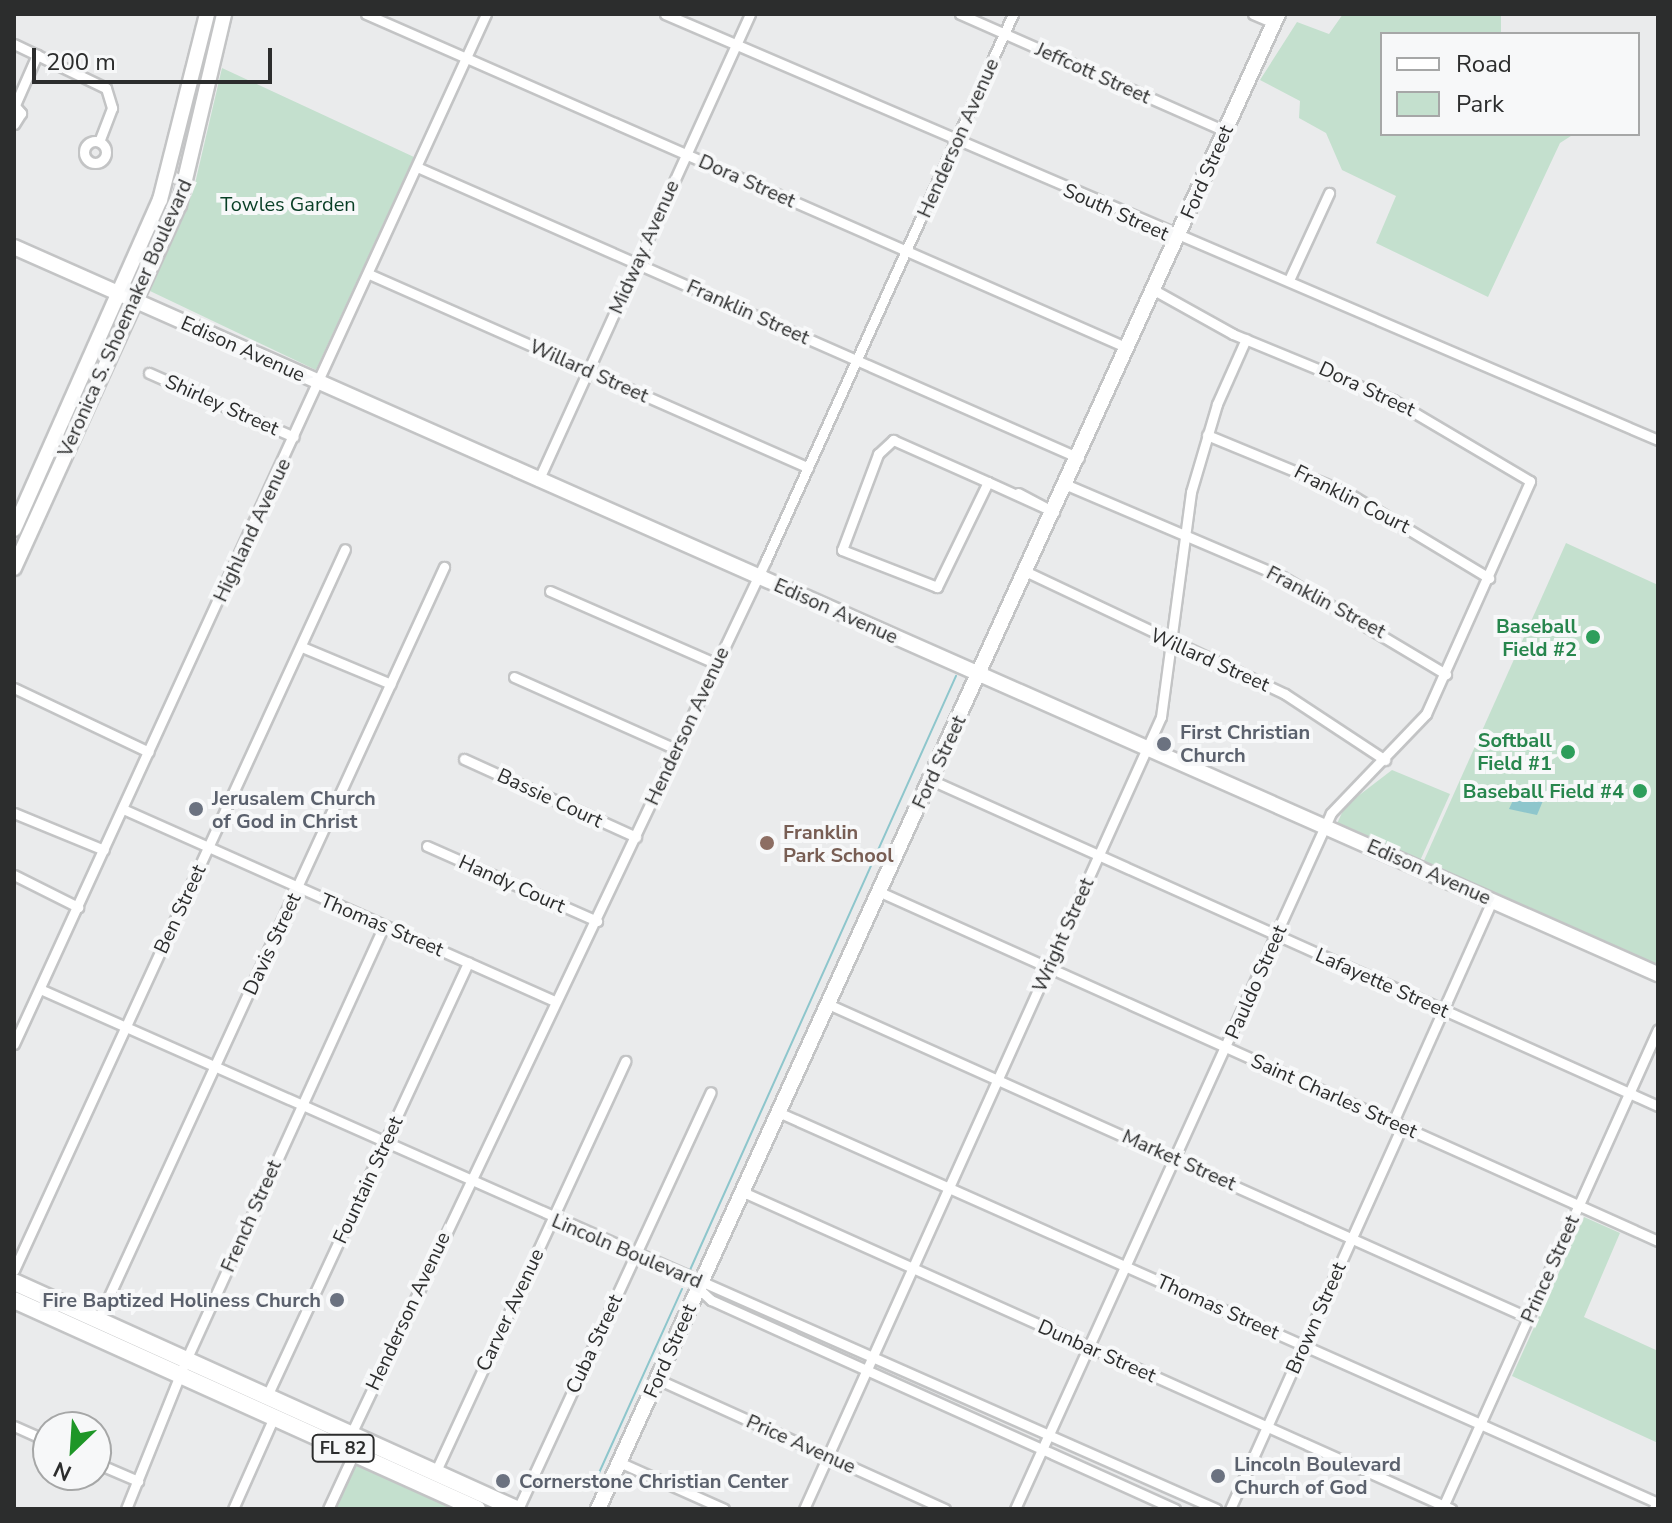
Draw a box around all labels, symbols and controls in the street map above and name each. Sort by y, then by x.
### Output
scale bar [36,32,276,82]
legend [1380,32,1640,136]
street label: Jeffcott Street [1032,37,1154,109]
text: 200 m [46,46,116,78]
text: Road [1456,48,1512,80]
street label: Henderson Avenue [912,55,1004,221]
text: Park [1456,88,1504,120]
street label: Ford Street [1176,121,1238,223]
street label: Dora Street [695,149,799,213]
street label: Veronica S. Shoemaker Boulevard [53,175,197,461]
street label: Midway Avenue [604,176,684,318]
street label: South Street [1060,178,1172,246]
park label: Towles Garden [220,192,356,216]
street label: Franklin Street [683,274,813,350]
street label: Edison Avenue [177,311,309,387]
street label: Willard Street [526,334,652,408]
street label: Dora Street [1315,356,1419,422]
street label: Shirley Street [161,369,283,441]
street label: Highland Avenue [208,454,296,606]
street label: Franklin Court [1290,460,1414,538]
street label: Franklin Street [1262,561,1390,643]
street label: Edison Avenue [770,573,902,649]
place label: Baseball Field #2 [1496,614,1577,661]
street label: Willard Street [1147,623,1273,697]
marker: Baseball Field #2 [1584,628,1602,646]
street label: Henderson Avenue [640,643,734,809]
street label: Ford Street [907,712,971,812]
place label: First Christian Church [1180,720,1310,767]
place label: Softball Field #1 [1477,728,1552,775]
marker: First Christian Church [1155,735,1173,753]
marker: Softball Field #1 [1559,743,1577,761]
street label: Bassie Court [493,763,607,833]
place label: Baseball Field #4 [1463,779,1624,803]
marker: Baseball Field #4 [1631,782,1649,800]
place label: Jerusalem Church of God in Christ [212,786,376,833]
marker: Jerusalem Church of God in Christ [187,800,205,818]
place label: Franklin Park School [783,820,894,867]
marker: Franklin Park School [758,834,776,852]
street label: Edison Avenue [1363,834,1495,910]
street label: Handy Court [455,850,569,918]
street label: Ben Street [149,861,211,957]
street label: Wright Street [1027,874,1099,996]
street label: Thomas Street [317,888,447,962]
street label: Davis Street [238,889,306,999]
street label: Pauldo Street [1220,921,1292,1043]
street label: Lafayette Street [1312,943,1452,1023]
street label: Saint Charles Street [1247,1049,1421,1143]
street label: Fountain Street [328,1113,408,1247]
street label: Market Street [1118,1124,1240,1196]
street label: French Street [216,1156,286,1276]
street label: Lincoln Boulevard [548,1208,706,1294]
street label: Prince Street [1516,1212,1584,1326]
street label: Henderson Avenue [361,1228,455,1394]
street label: Carver Avenue [471,1245,549,1375]
street label: Brown Street [1281,1259,1351,1377]
street label: Thomas Street [1153,1269,1283,1345]
place label: Fire Baptized Holiness Church [42,1288,321,1312]
marker: Fire Baptized Holiness Church [328,1291,346,1309]
street label: Cuba Street [561,1291,627,1397]
street label: Ford Street [639,1300,701,1402]
street label: Dunbar Street [1034,1314,1160,1388]
street label: Price Avenue [743,1409,859,1479]
north arrow [32,1411,112,1491]
road number: FL 82 [311,1434,375,1462]
place label: Lincoln Boulevard Church of God [1234,1452,1401,1499]
text: N [49,1454,77,1488]
marker: Lincoln Boulevard Church of God [1209,1467,1227,1485]
place label: Cornerstone Christian Center [519,1469,789,1493]
marker: Cornerstone Christian Center [494,1472,512,1490]

